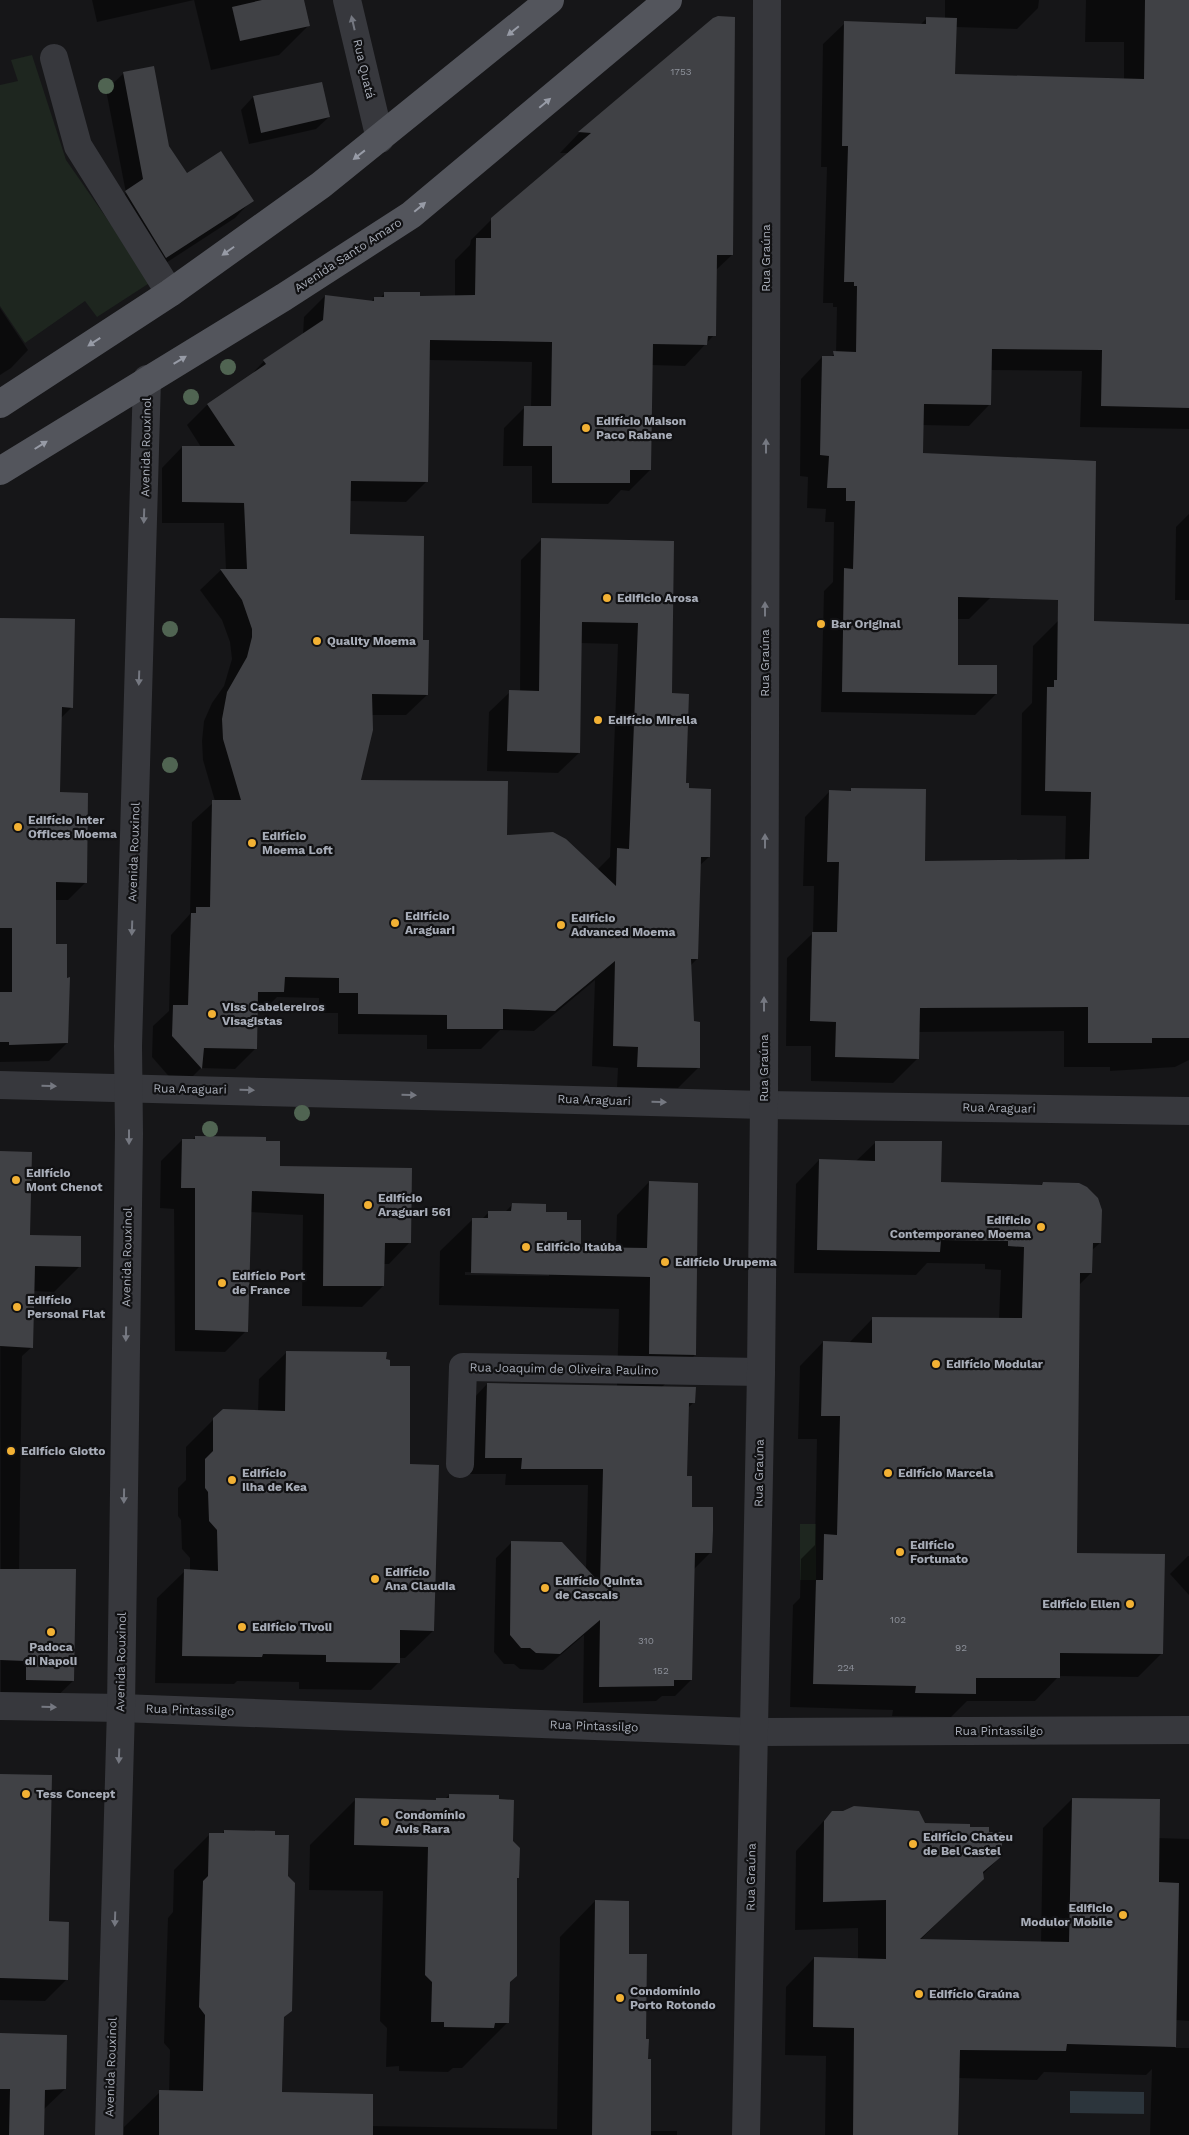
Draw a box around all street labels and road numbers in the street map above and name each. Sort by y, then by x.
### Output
street label: Rua Quatá [350,38,378,100]
street label: Avenida Santo Amaro [292,215,404,295]
street label: Rua Graúna [759,224,773,292]
street label: Avenida Rouxinol [138,397,154,497]
street label: Rua Graúna [758,629,772,697]
street label: Avenida Rouxinol [125,802,143,902]
street label: Rua Graúna [757,1034,771,1102]
street label: Rua Araguari [153,1081,227,1097]
street label: Rua Araguari [557,1092,631,1108]
street label: Rua Araguari [962,1100,1036,1116]
street label: Avenida Rouxinol [119,1207,135,1307]
street label: Rua Joaquim de Oliveira Paulino [469,1360,659,1378]
street label: Rua Graúna [751,1439,767,1507]
street label: Avenida Rouxinol [113,1612,129,1712]
street label: Rua Pintassilgo [145,1701,235,1719]
street label: Rua Pintassilgo [549,1717,639,1735]
street label: Rua Pintassilgo [955,1724,1043,1738]
street label: Rua Graúna [743,1843,759,1911]
street label: Avenida Rouxinol [102,2017,120,2117]

